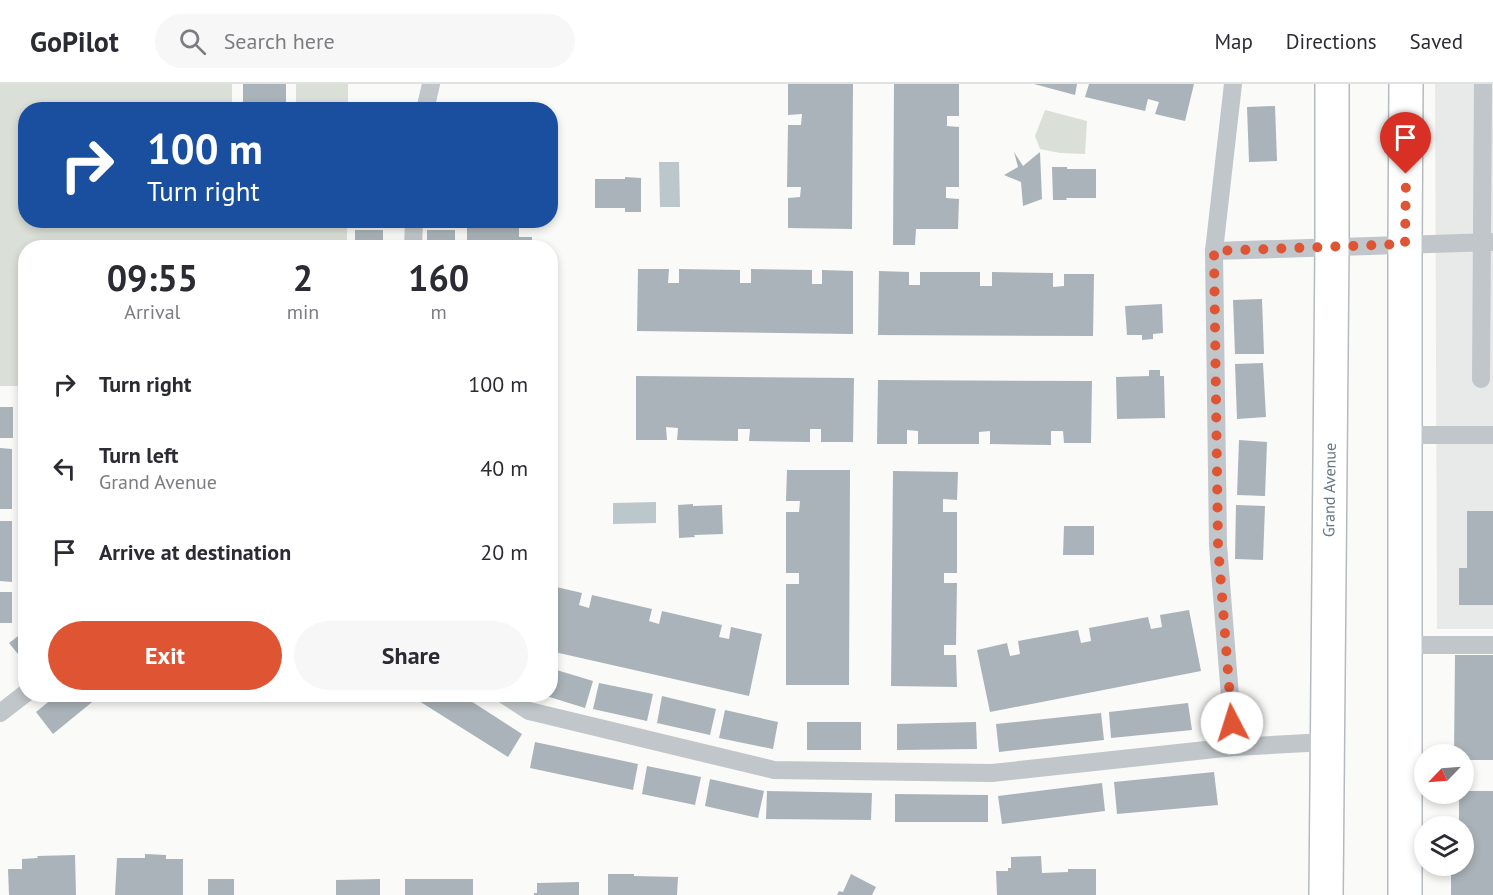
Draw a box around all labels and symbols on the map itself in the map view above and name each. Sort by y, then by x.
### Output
pin [1380,112,1431,174]
street label: Grand Avenue [1318,443,1340,537]
position arrow [1200,691,1264,755]
north arrow [1414,744,1474,804]

